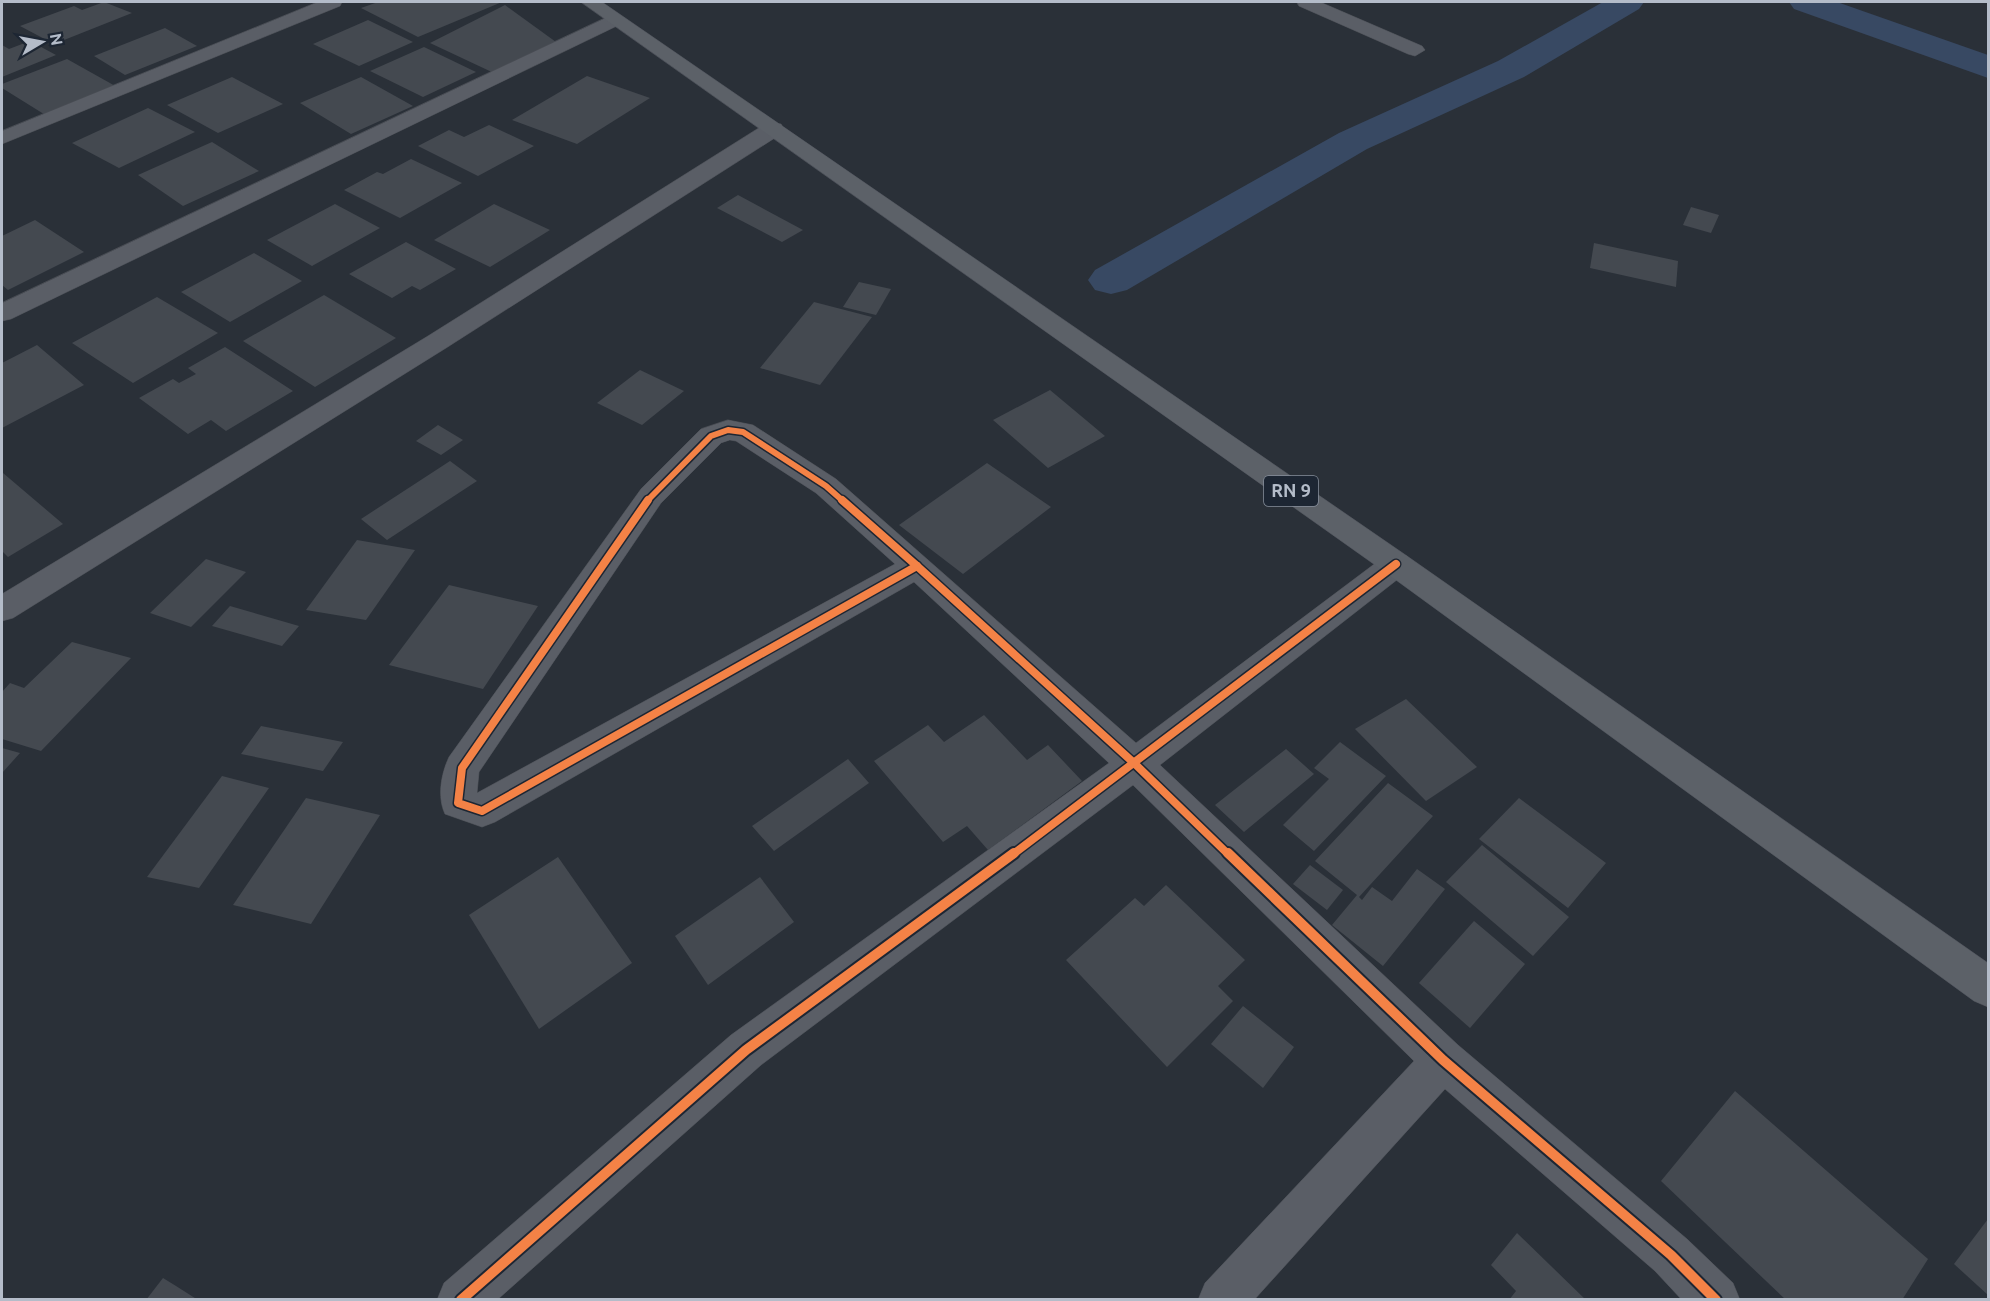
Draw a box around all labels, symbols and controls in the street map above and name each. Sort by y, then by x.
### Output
north arrow [12,12,72,72]
text: N [47,32,67,47]
road number: RN 9 [1264,476,1318,506]

